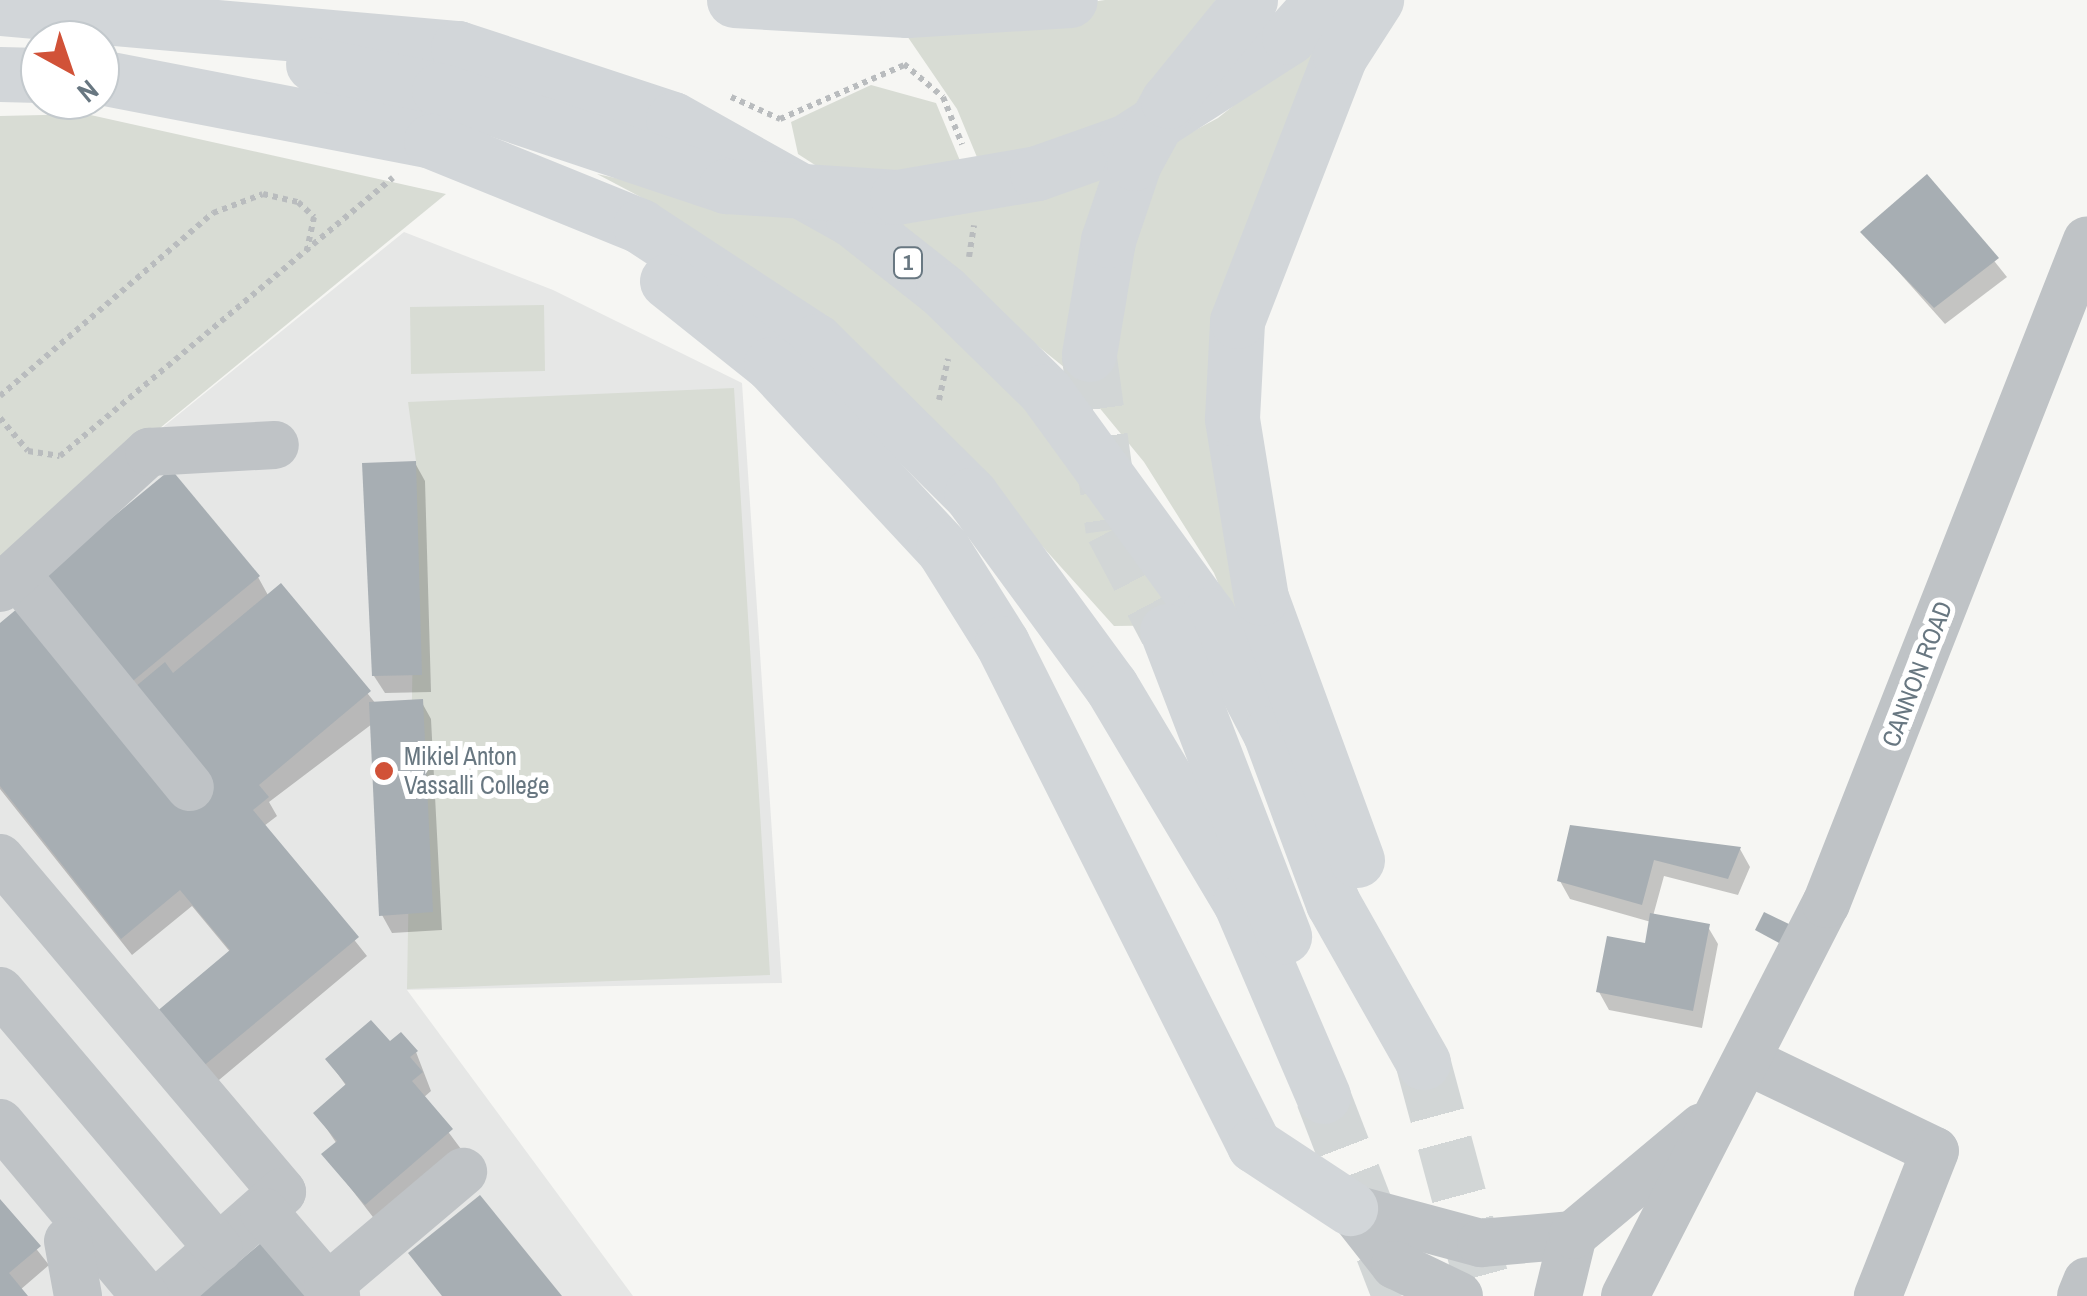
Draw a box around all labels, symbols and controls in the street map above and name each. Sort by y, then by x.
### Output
north arrow [20,20,120,120]
text: N [69,72,107,111]
road number: 1 [890,246,926,280]
street label: CANNON ROAD [1875,597,1959,751]
place label: Mikiel Anton Vassalli College [404,742,549,801]
marker: Mikiel Anton Vassalli College [373,760,395,782]

